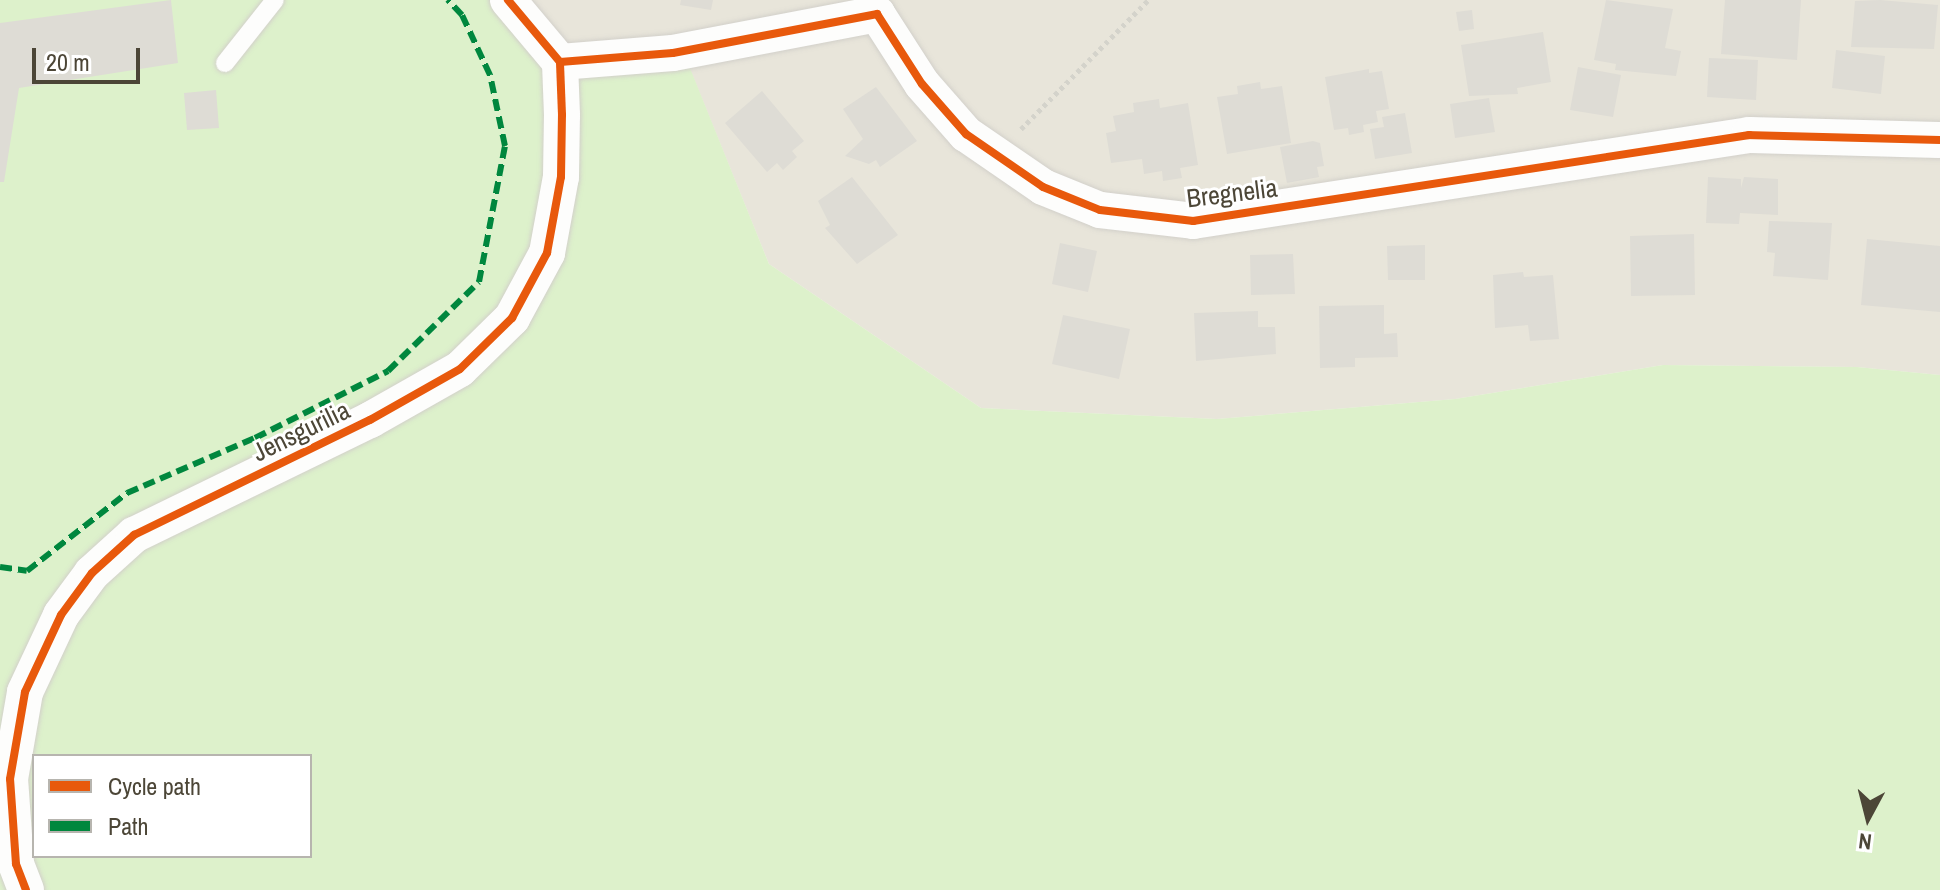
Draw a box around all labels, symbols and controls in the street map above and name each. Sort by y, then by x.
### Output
scale bar [36,32,144,82]
text: 20 m [46,46,90,78]
street label: Bregnelia [1185,172,1279,214]
street label: Jensgurilia [247,394,355,468]
legend [32,754,312,858]
text: Cycle path [108,770,201,802]
north arrow [1828,778,1908,858]
text: Path [108,810,149,842]
text: N [1857,826,1873,858]

